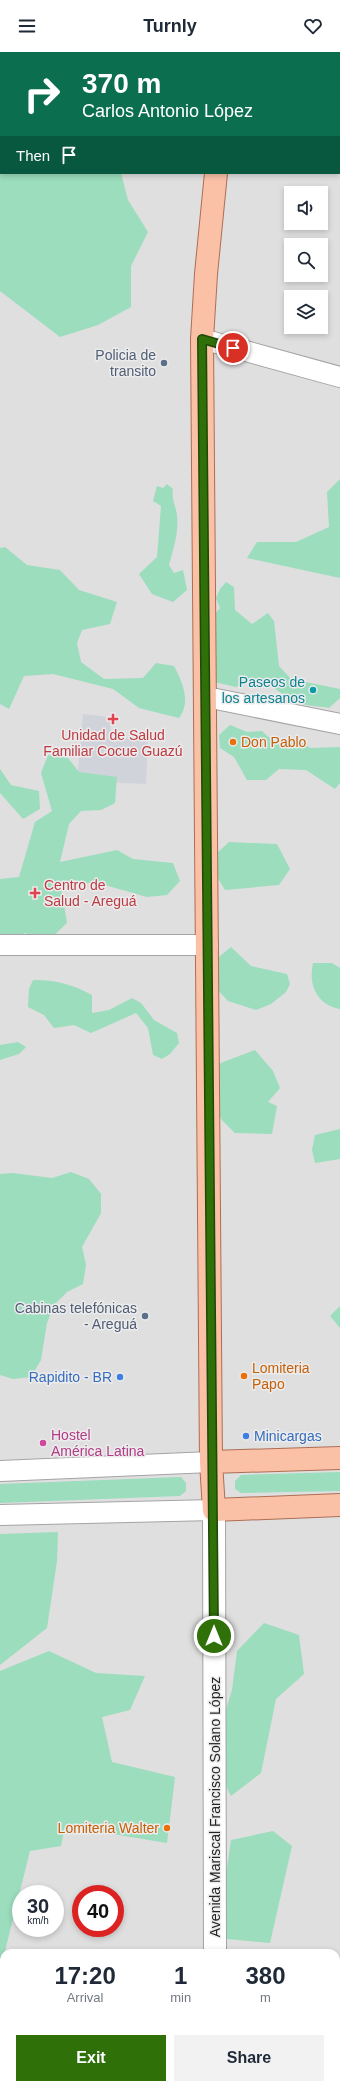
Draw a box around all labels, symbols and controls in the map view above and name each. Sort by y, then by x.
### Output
icon: menu [16,15,38,37]
icon: heart [302,15,324,37]
text: Turnly [143,16,197,36]
icon: right [16,68,68,120]
text: 370 m [82,68,161,99]
text: Carlos Antonio López [82,101,253,121]
icon: arrive [58,144,80,166]
text: Then [16,147,50,164]
map controls [284,186,328,334]
button: sound [284,186,328,230]
button: search [284,238,328,282]
button: layers [284,290,328,334]
pin [216,331,250,365]
icon: arrive [222,337,244,359]
place label: Policia de transito [95,347,156,379]
marker: Policia de transito [159,358,169,368]
place label: Paseos de los artesanos [222,674,305,706]
marker: Paseos de los artesanos [308,685,318,695]
marker: Unidad de Salud Familiar Cocue Guazú [107,713,119,725]
place label: Unidad de Salud Familiar Cocue Guazú [43,727,183,759]
place label: Don Pablo [241,734,307,750]
marker: Don Pablo [228,737,238,747]
place label: Centro de Salud - Areguá [44,877,137,909]
marker: Centro de Salud - Areguá [29,887,41,899]
place label: Cabinas telefónicas - Areguá [15,1300,137,1332]
marker: Cabinas telefónicas - Areguá [140,1311,150,1321]
place label: Lomiteria Papo [252,1360,310,1392]
place label: Rapidito - BR [29,1369,112,1385]
marker: Lomiteria Papo [239,1371,249,1381]
marker: Rapidito - BR [115,1372,125,1382]
place label: Hostel América Latina [51,1427,145,1459]
place label: Minicargas [254,1428,322,1444]
marker: Minicargas [241,1431,251,1441]
marker: Hostel América Latina [38,1438,48,1448]
position arrow [193,1615,235,1657]
street label: Avenida Mariscal Francisco Solano López [207,1677,223,1937]
place label: Lomiteria Walter [58,1820,159,1836]
marker: Lomiteria Walter [162,1823,172,1833]
speed limit sign: 40 [72,1885,124,1937]
text: 30 [27,1895,49,1917]
text: km/h [27,1915,49,1926]
text: 17:20 [54,1962,116,1989]
text: 1 [174,1962,187,1989]
text: 380 [246,1962,286,1989]
text: Arrival [67,1990,104,2005]
text: min [170,1990,191,2005]
text: m [260,1990,271,2005]
button: Exit [16,2035,166,2081]
button: Share [174,2035,324,2081]

